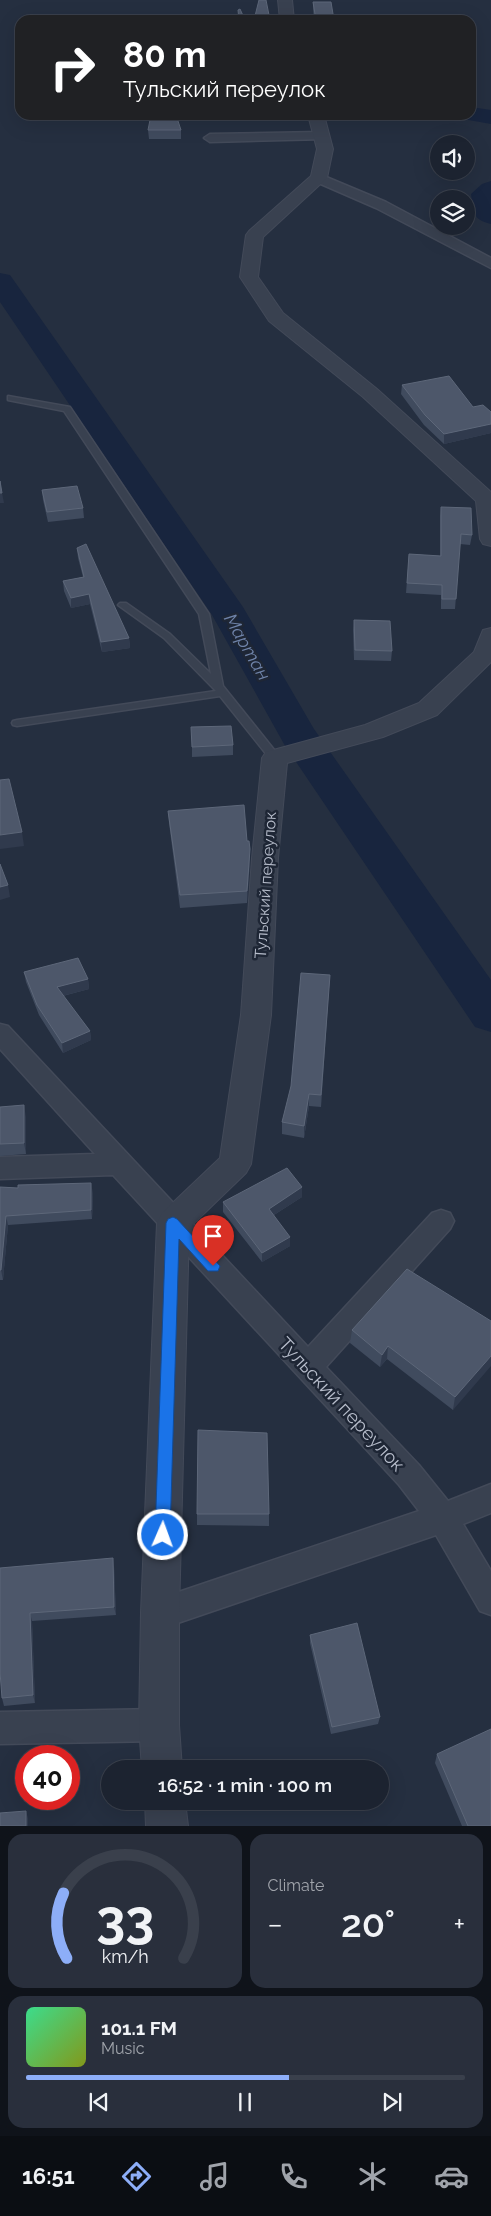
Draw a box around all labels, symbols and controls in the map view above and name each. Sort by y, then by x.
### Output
text: 80 m [123,34,207,75]
icon: right [40,35,105,100]
text: Тульский переулок [123,76,326,102]
map controls [430,135,475,235]
button: sound [430,135,475,180]
button: layers [430,190,475,235]
water label: Мартан [220,610,275,684]
street label: Тульский переулок [251,811,280,959]
pin [192,1215,234,1266]
icon: arrive [199,1222,227,1250]
street label: Тульский переулок [274,1333,410,1476]
position arrow [136,1508,188,1560]
speed limit sign: 40 [15,1745,80,1810]
text: 16:52 · 1 min · 100 m [158,1774,332,1796]
text: Climate [268,1876,324,1895]
text: 33 [96,1888,154,1949]
text: 20° [341,1901,395,1946]
text: − [268,1908,283,1941]
text: + [453,1908,465,1941]
text: km/h [101,1946,148,1967]
text: 101.1 FM [101,2017,177,2039]
text: Music [101,2039,145,2058]
icon: previous [85,2088,113,2116]
icon: pause [231,2088,259,2116]
icon: next [378,2088,406,2116]
icon: directions [119,2159,154,2194]
icon: music [197,2159,232,2194]
icon: phone [276,2159,311,2194]
icon: climate [355,2159,390,2194]
icon: car [434,2159,469,2194]
text: 16:51 [22,2163,75,2189]

